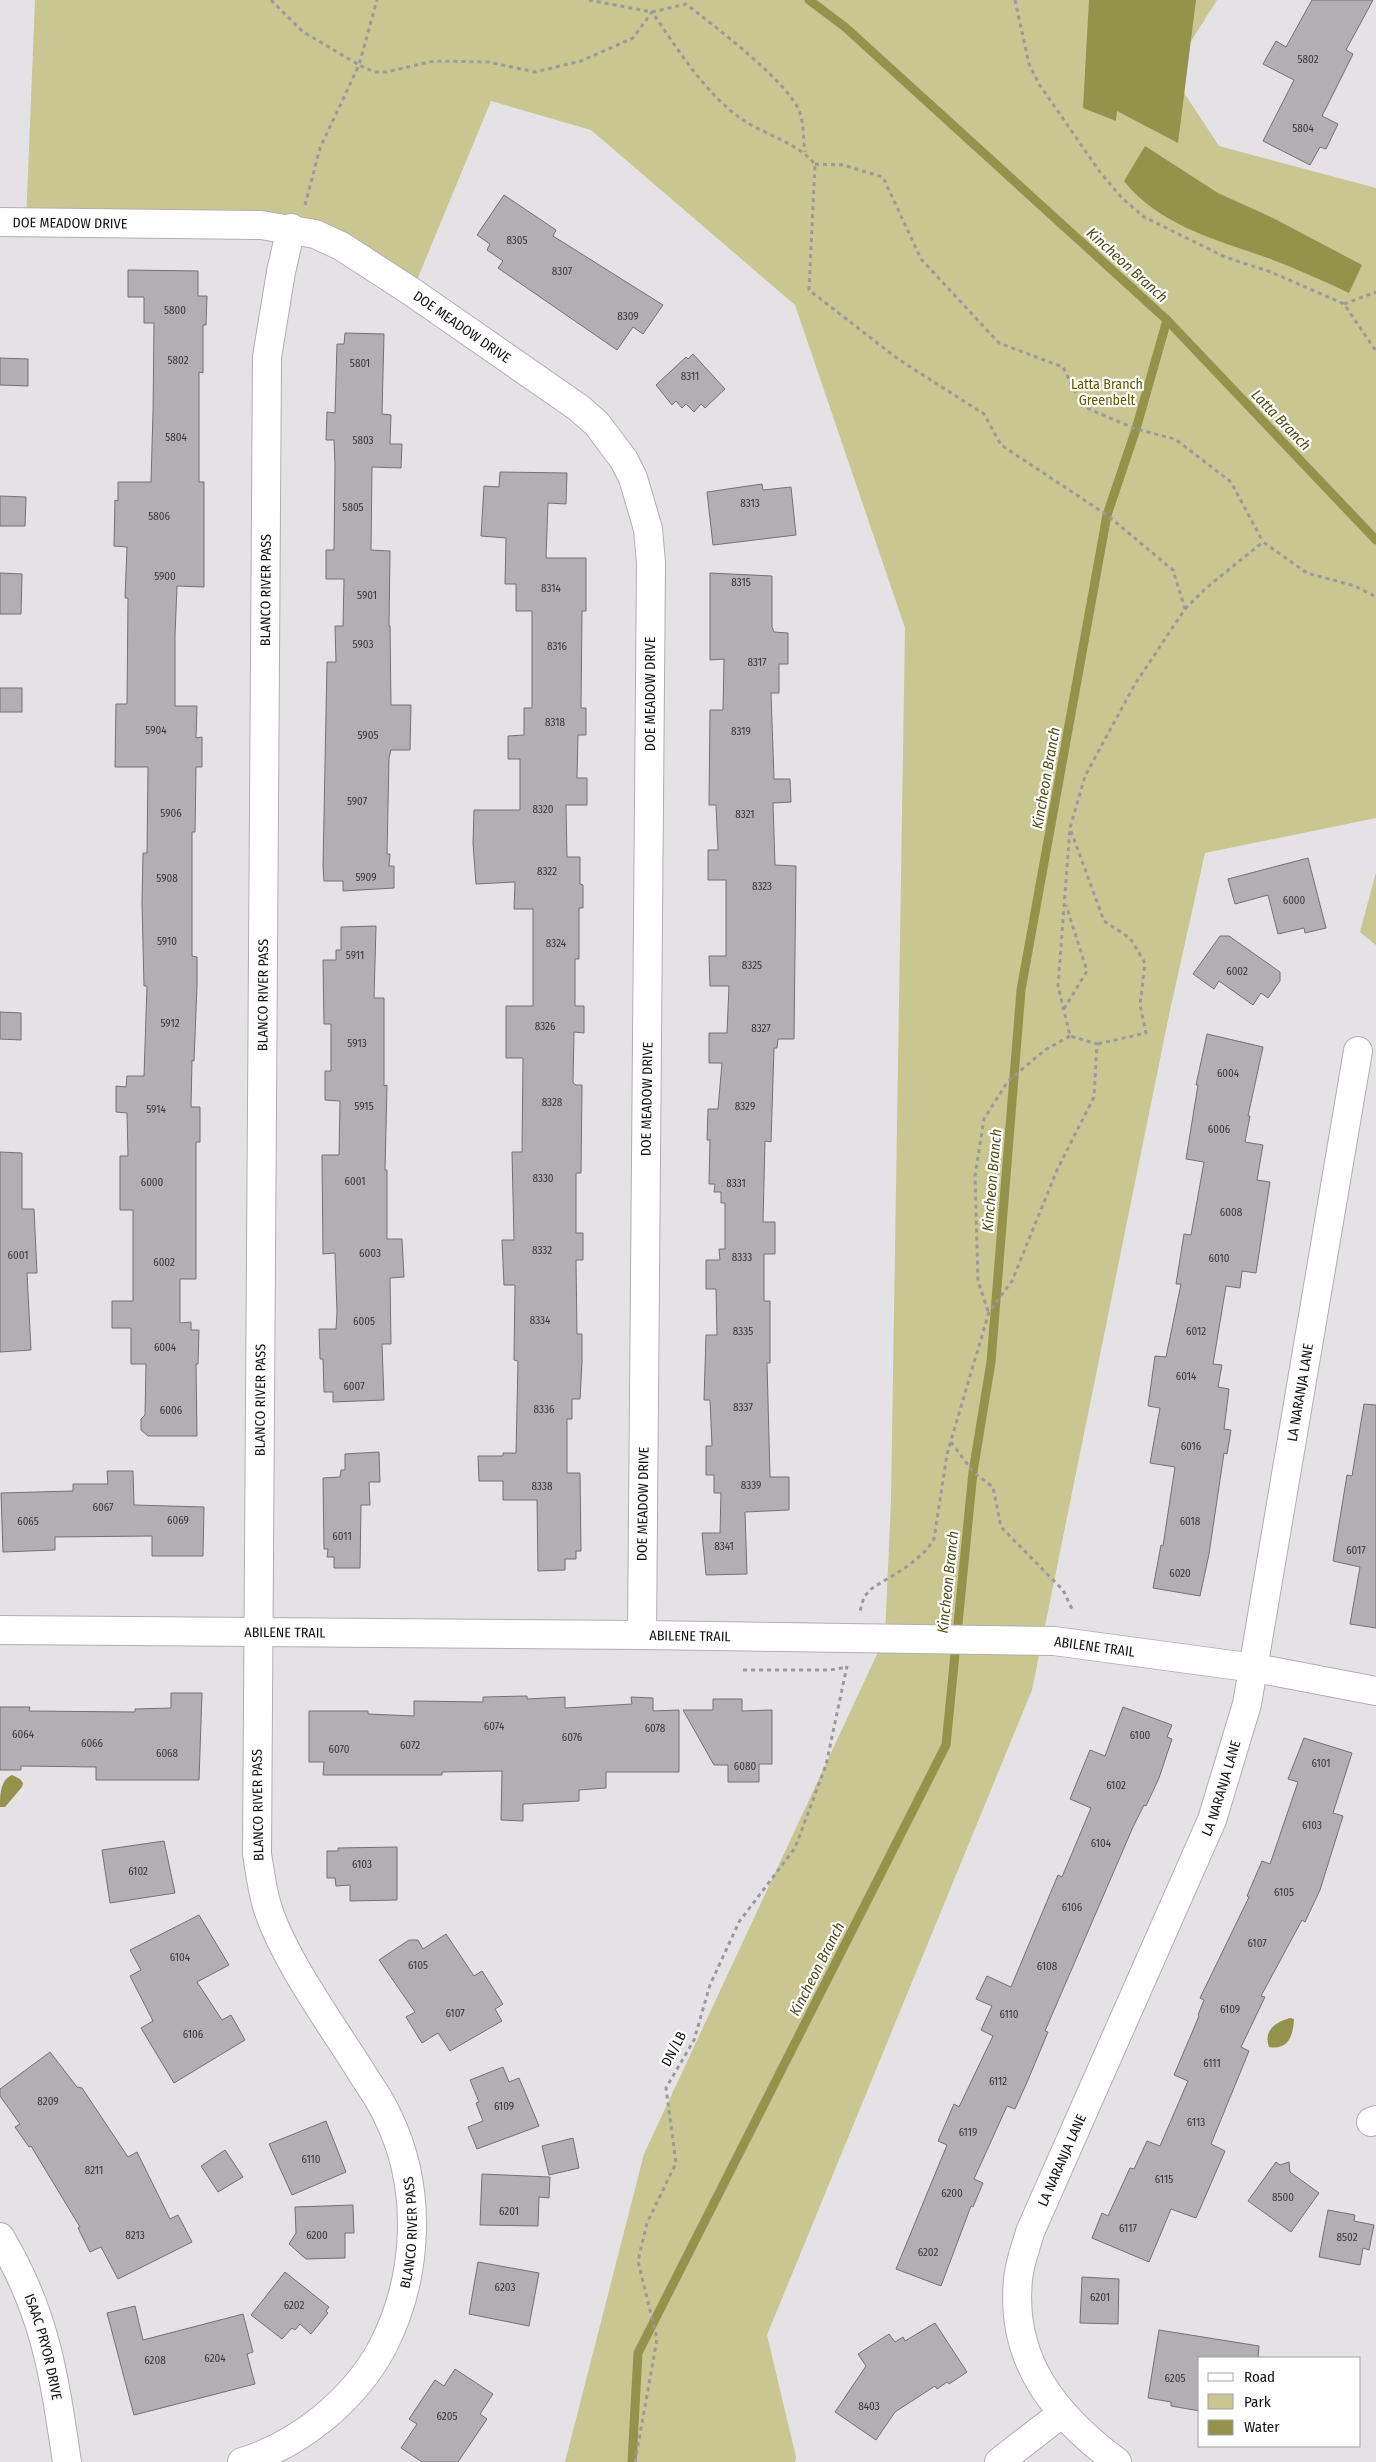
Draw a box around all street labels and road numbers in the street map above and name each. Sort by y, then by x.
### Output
street label: DOE MEADOW DRIVE [13,214,128,232]
street label: DOE MEADOW DRIVE [410,287,514,367]
street label: BLANCO RIVER PASS [257,534,274,646]
street label: DOE MEADOW DRIVE [642,636,659,751]
street label: BLANCO RIVER PASS [254,939,272,1051]
street label: DOE MEADOW DRIVE [638,1041,657,1156]
street label: LA NARANJA LANE [1283,1342,1317,1443]
street label: BLANCO RIVER PASS [251,1344,269,1456]
street label: DOE MEADOW DRIVE [634,1446,653,1561]
street label: ABILENE TRAIL [244,1623,326,1641]
street label: ABILENE TRAIL [649,1627,731,1645]
street label: ABILENE TRAIL [1053,1633,1136,1660]
street label: LA NARANJA LANE [1198,1738,1244,1839]
street label: BLANCO RIVER PASS [249,1749,267,1861]
street label: DN/LB [658,2028,690,2069]
street label: LA NARANJA LANE [1034,2111,1090,2209]
street label: BLANCO RIVER PASS [396,2175,420,2290]
street label: ISAAC PRYOR DRIVE [21,2291,66,2402]

